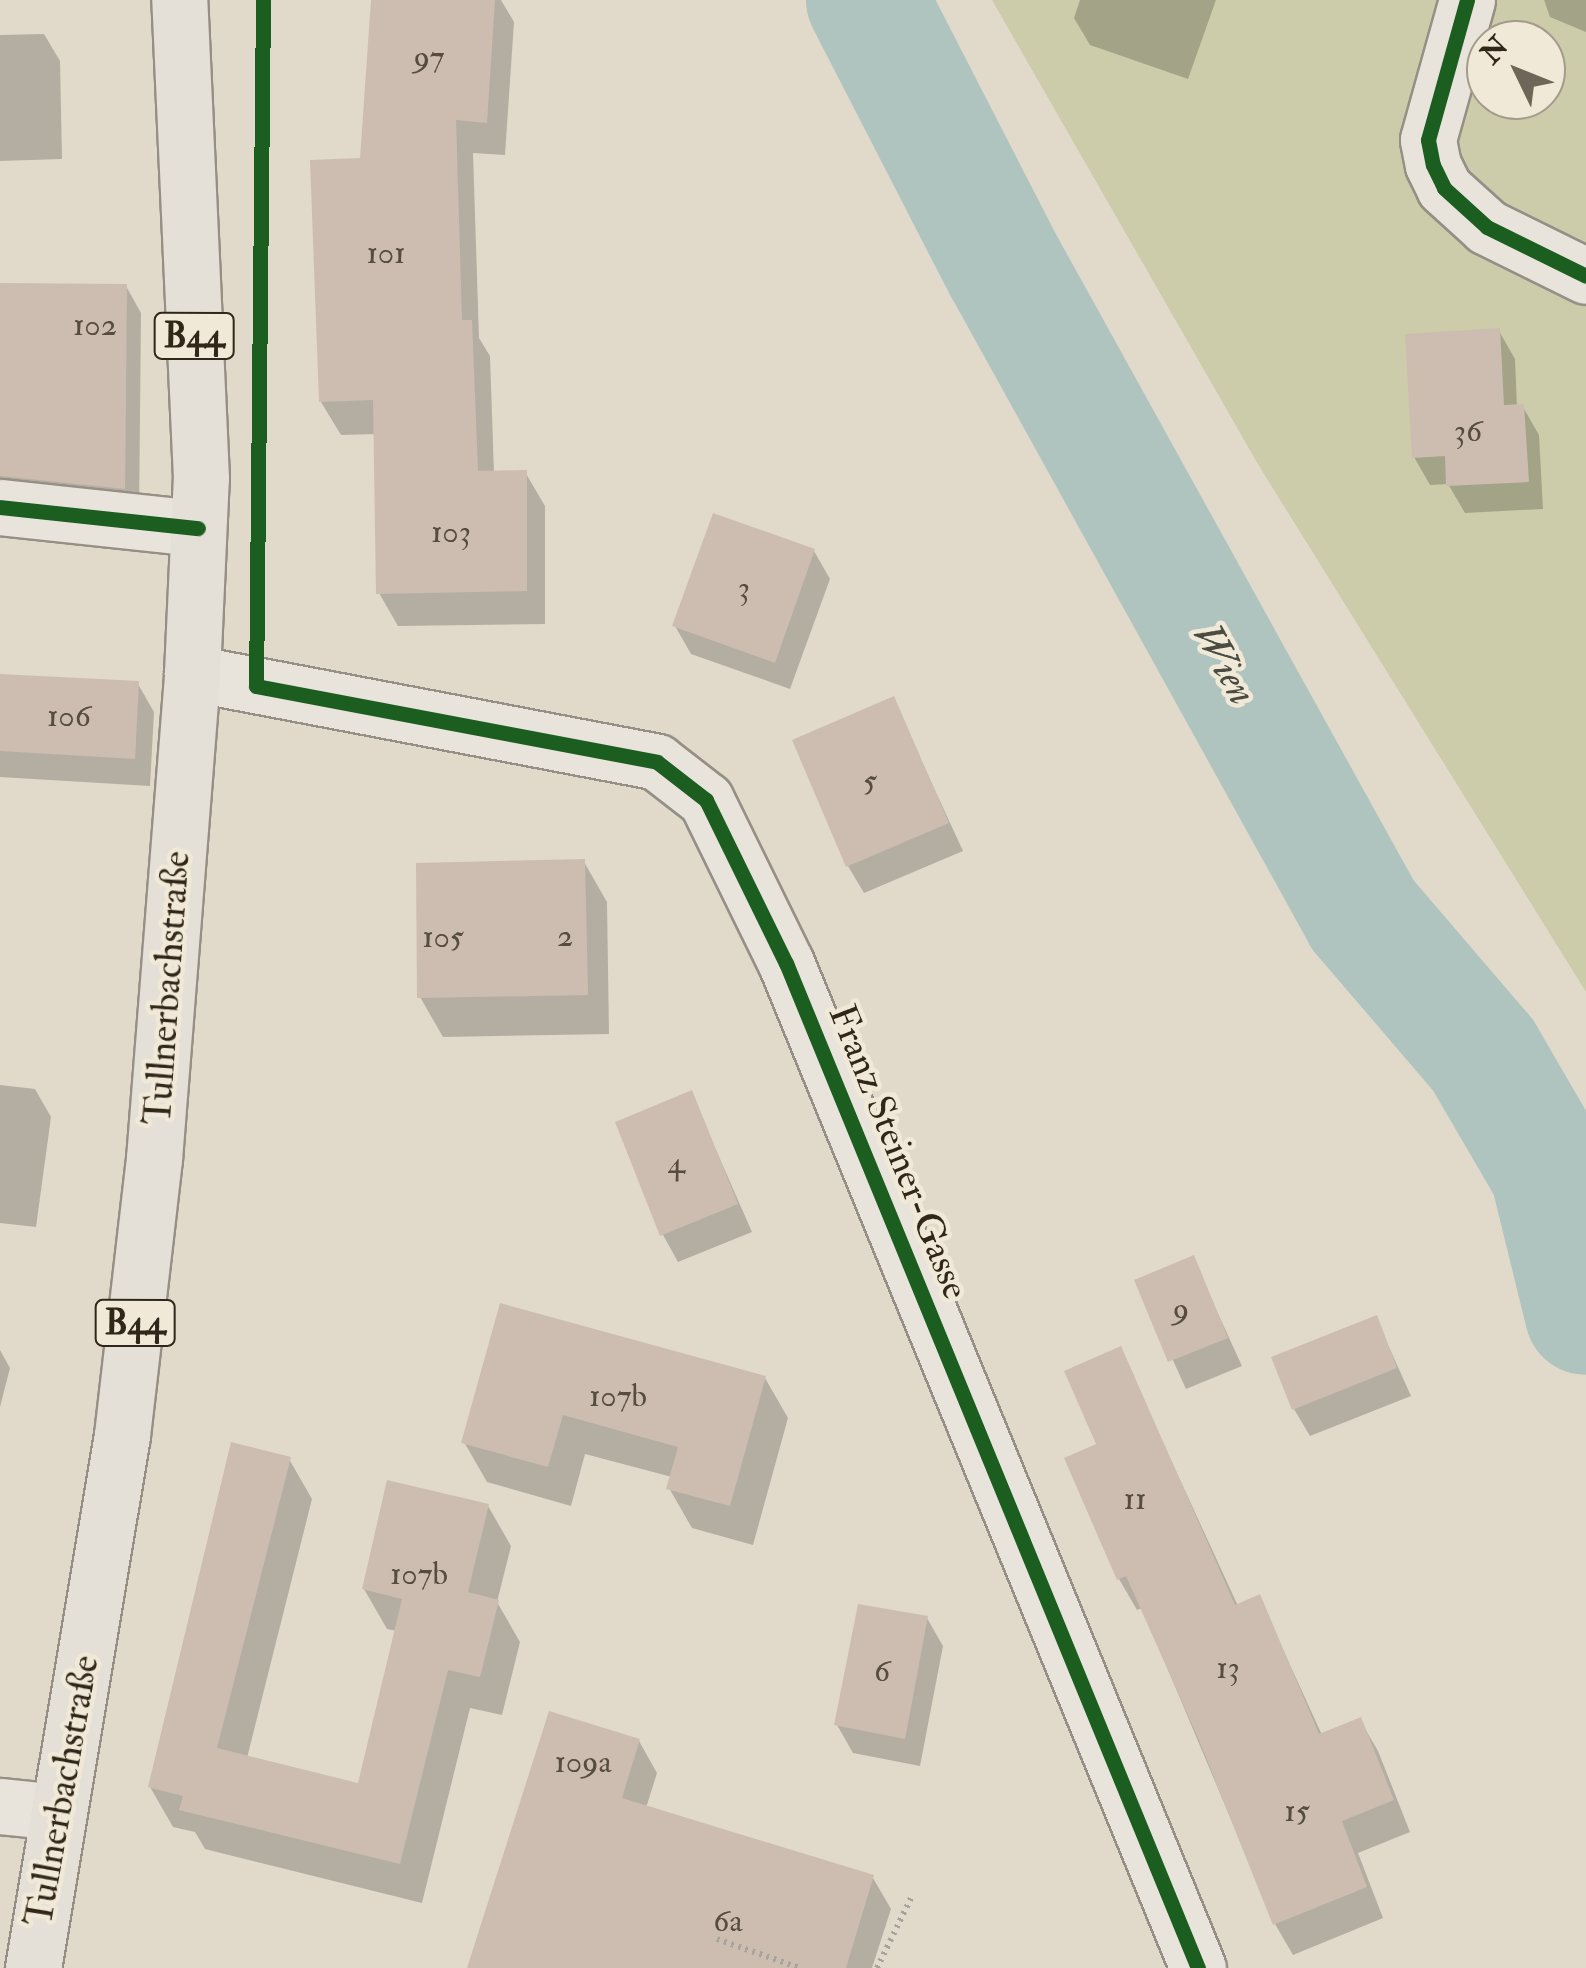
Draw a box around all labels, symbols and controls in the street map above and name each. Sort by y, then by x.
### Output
north arrow [1466,20,1566,120]
text: N [1474,29,1517,72]
house number: 97 [413,38,445,76]
house number: 101 [367,234,405,272]
house number: 102 [73,306,117,344]
road number: B44 [152,306,236,366]
house number: 36 [1454,412,1482,450]
house number: 103 [431,513,471,551]
house number: 3 [738,569,750,607]
water label: Wien [1182,615,1266,713]
house number: 106 [47,697,91,735]
house number: 5 [863,762,877,800]
street label: Tullnerbachstraße [136,850,200,1126]
house number: 2 [557,917,573,955]
house number: 105 [422,918,464,956]
street label: Franz Steiner-Gasse [818,998,978,1306]
house number: 4 [667,1144,685,1182]
house number: 9 [1173,1290,1189,1328]
road number: B44 [92,1293,178,1353]
house number: 107b [589,1377,647,1415]
house number: 11 [1124,1480,1146,1518]
house number: 107b [390,1555,448,1593]
house number: 13 [1216,1649,1240,1687]
street label: Tullnerbachstraße [17,1652,109,1930]
house number: 6 [874,1652,890,1690]
house number: 109a [554,1743,612,1781]
house number: 15 [1284,1792,1310,1830]
house number: 6a [713,1902,743,1940]

